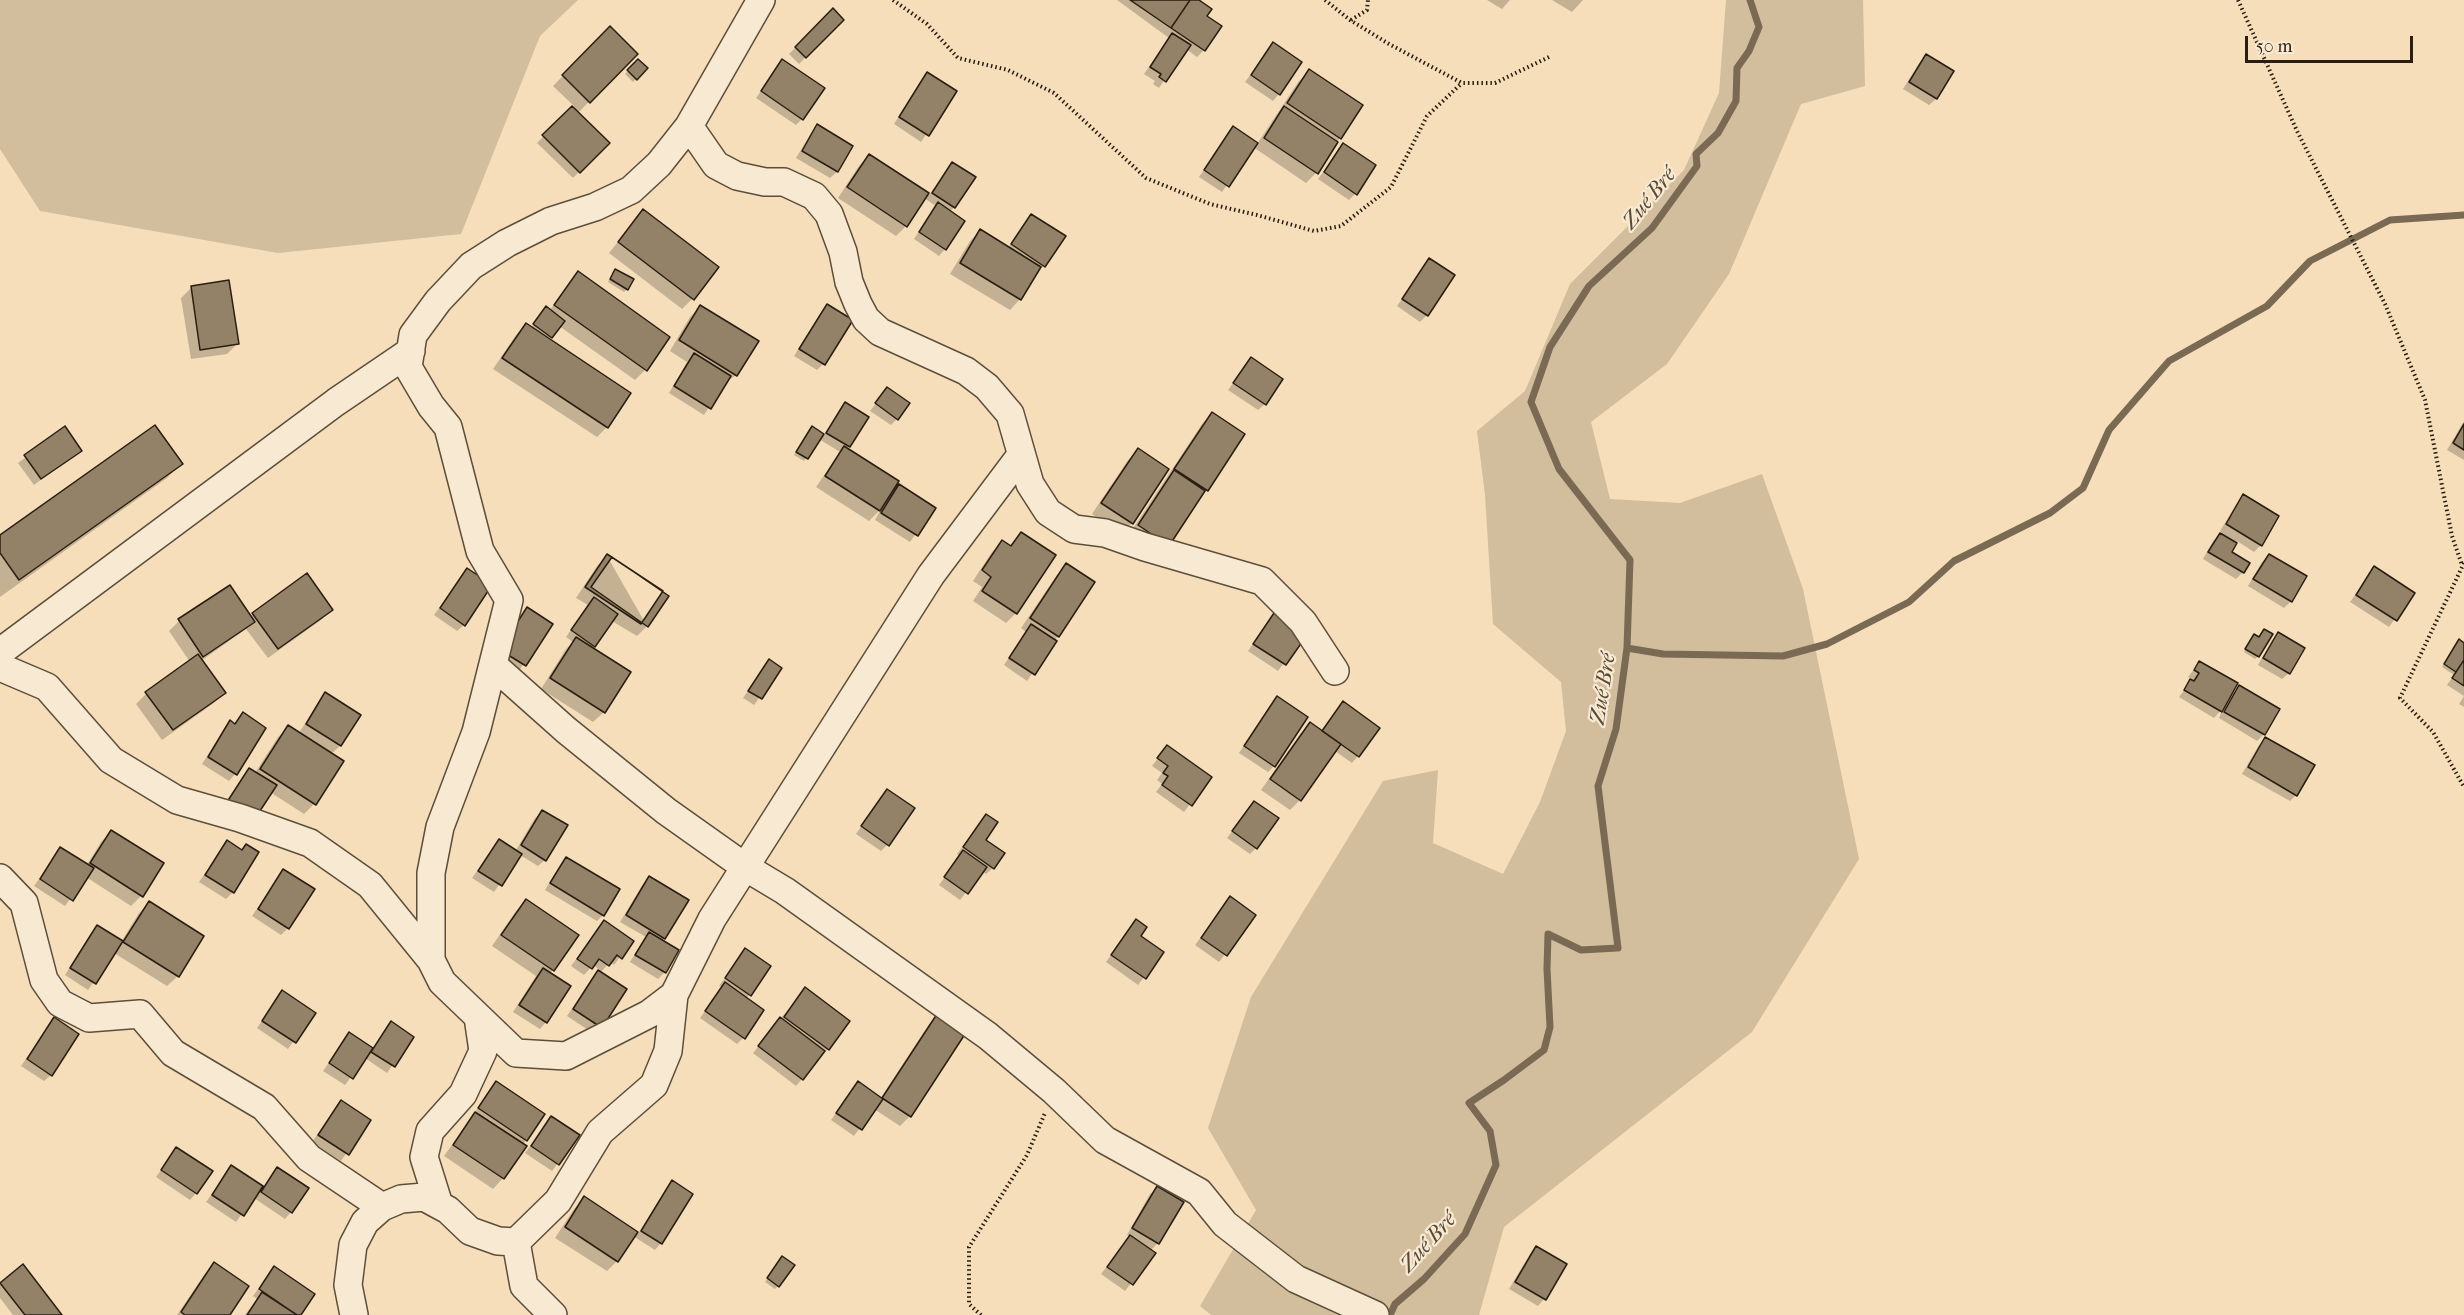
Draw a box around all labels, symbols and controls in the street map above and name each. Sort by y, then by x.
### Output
scale bar [2248,24,2416,62]
text: 50 m [2256,36,2292,57]
water label: Zué Bré [1618,163,1682,235]
water label: Zué Bré [1586,652,1622,726]
water label: Zué Bré [1396,1208,1462,1278]

